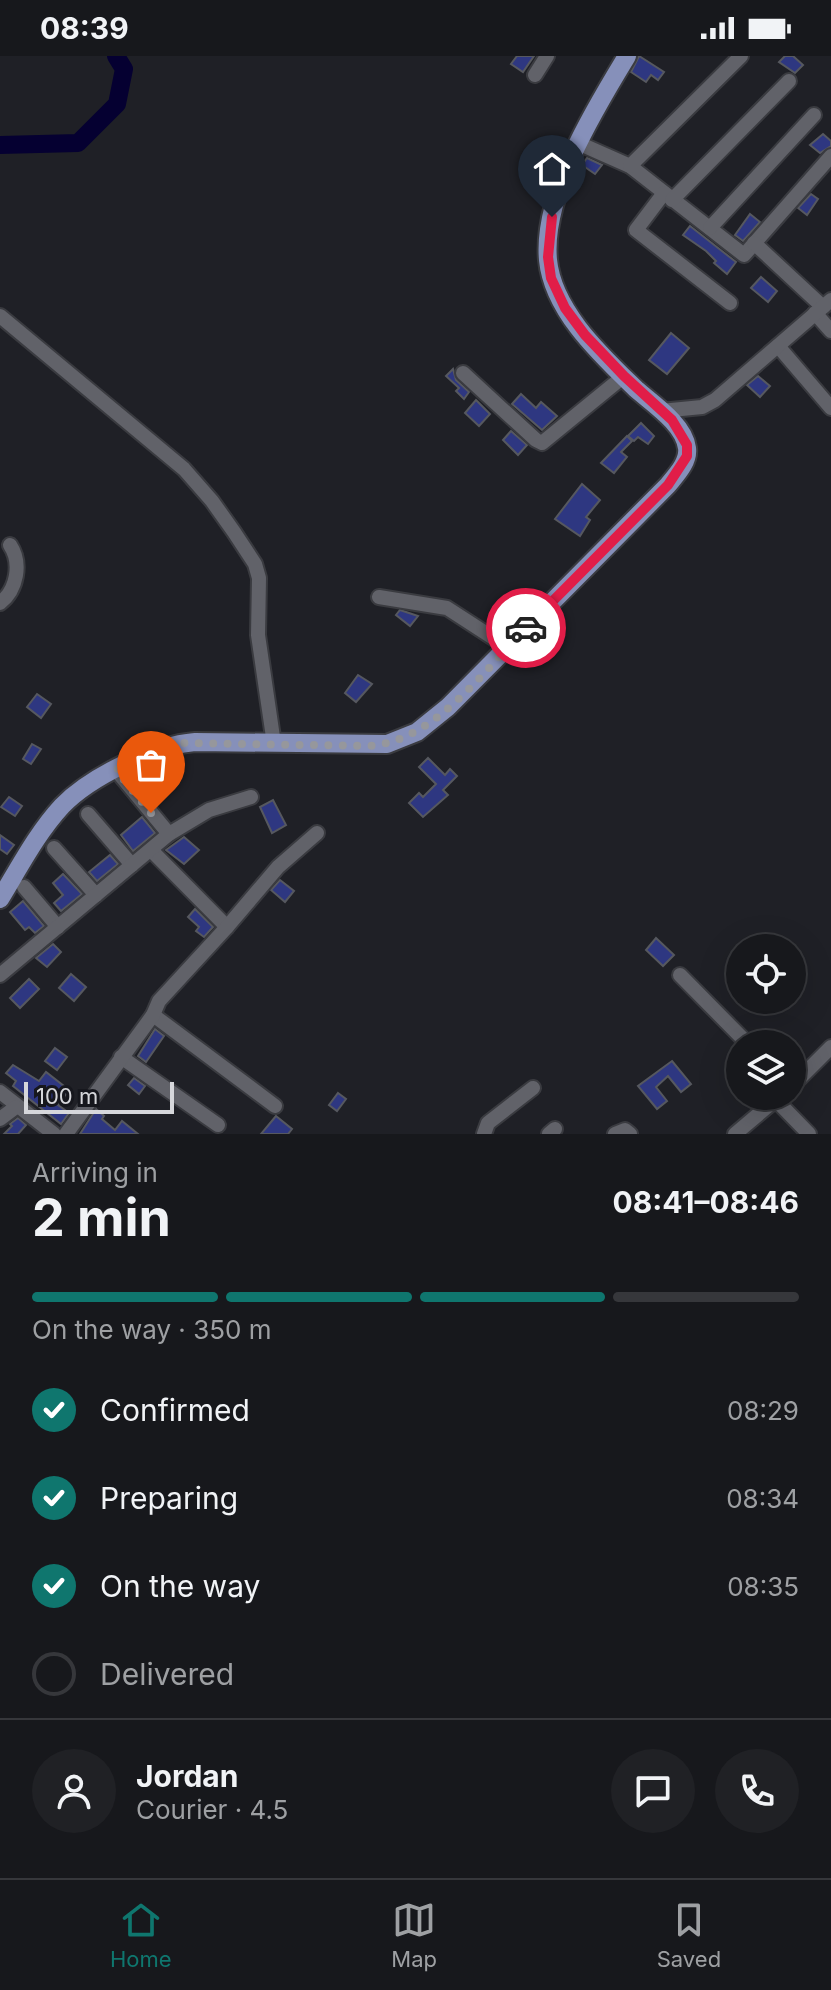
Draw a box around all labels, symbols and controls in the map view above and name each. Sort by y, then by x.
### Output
text: 08:39 [40,10,129,46]
pin [518,135,586,217]
icon: home [530,147,574,191]
courier [486,588,566,668]
icon: car [504,606,548,650]
pin [117,731,185,813]
icon: bag [129,743,173,787]
map controls [726,934,806,1110]
button: locate [726,934,806,1014]
button: layers [726,1030,806,1110]
scale bar [24,1078,174,1114]
text: 100 m [36,1083,98,1109]
text: Arriving in [32,1157,158,1188]
text: 08:41–08:46 [613,1184,799,1220]
text: 2 min [32,1186,171,1249]
text: On the way · 350 m [32,1314,271,1345]
icon: check [32,1388,76,1432]
text: Confirmed [100,1392,250,1428]
text: 08:29 [727,1395,799,1426]
icon: check [32,1476,76,1520]
text: Preparing [100,1480,238,1516]
text: 08:34 [726,1483,799,1514]
icon: check [32,1564,76,1608]
text: On the way [100,1568,260,1604]
text: 08:35 [727,1571,799,1602]
text: Delivered [100,1656,234,1692]
button: person [32,1749,116,1833]
button: chat [611,1749,695,1833]
button: phone [715,1749,799,1833]
text: Jordan [136,1758,238,1794]
text: Courier · 4.5 [136,1794,288,1825]
tab: Home [110,1898,172,1972]
tab: Map [391,1898,437,1972]
tab: Saved [657,1898,721,1972]

